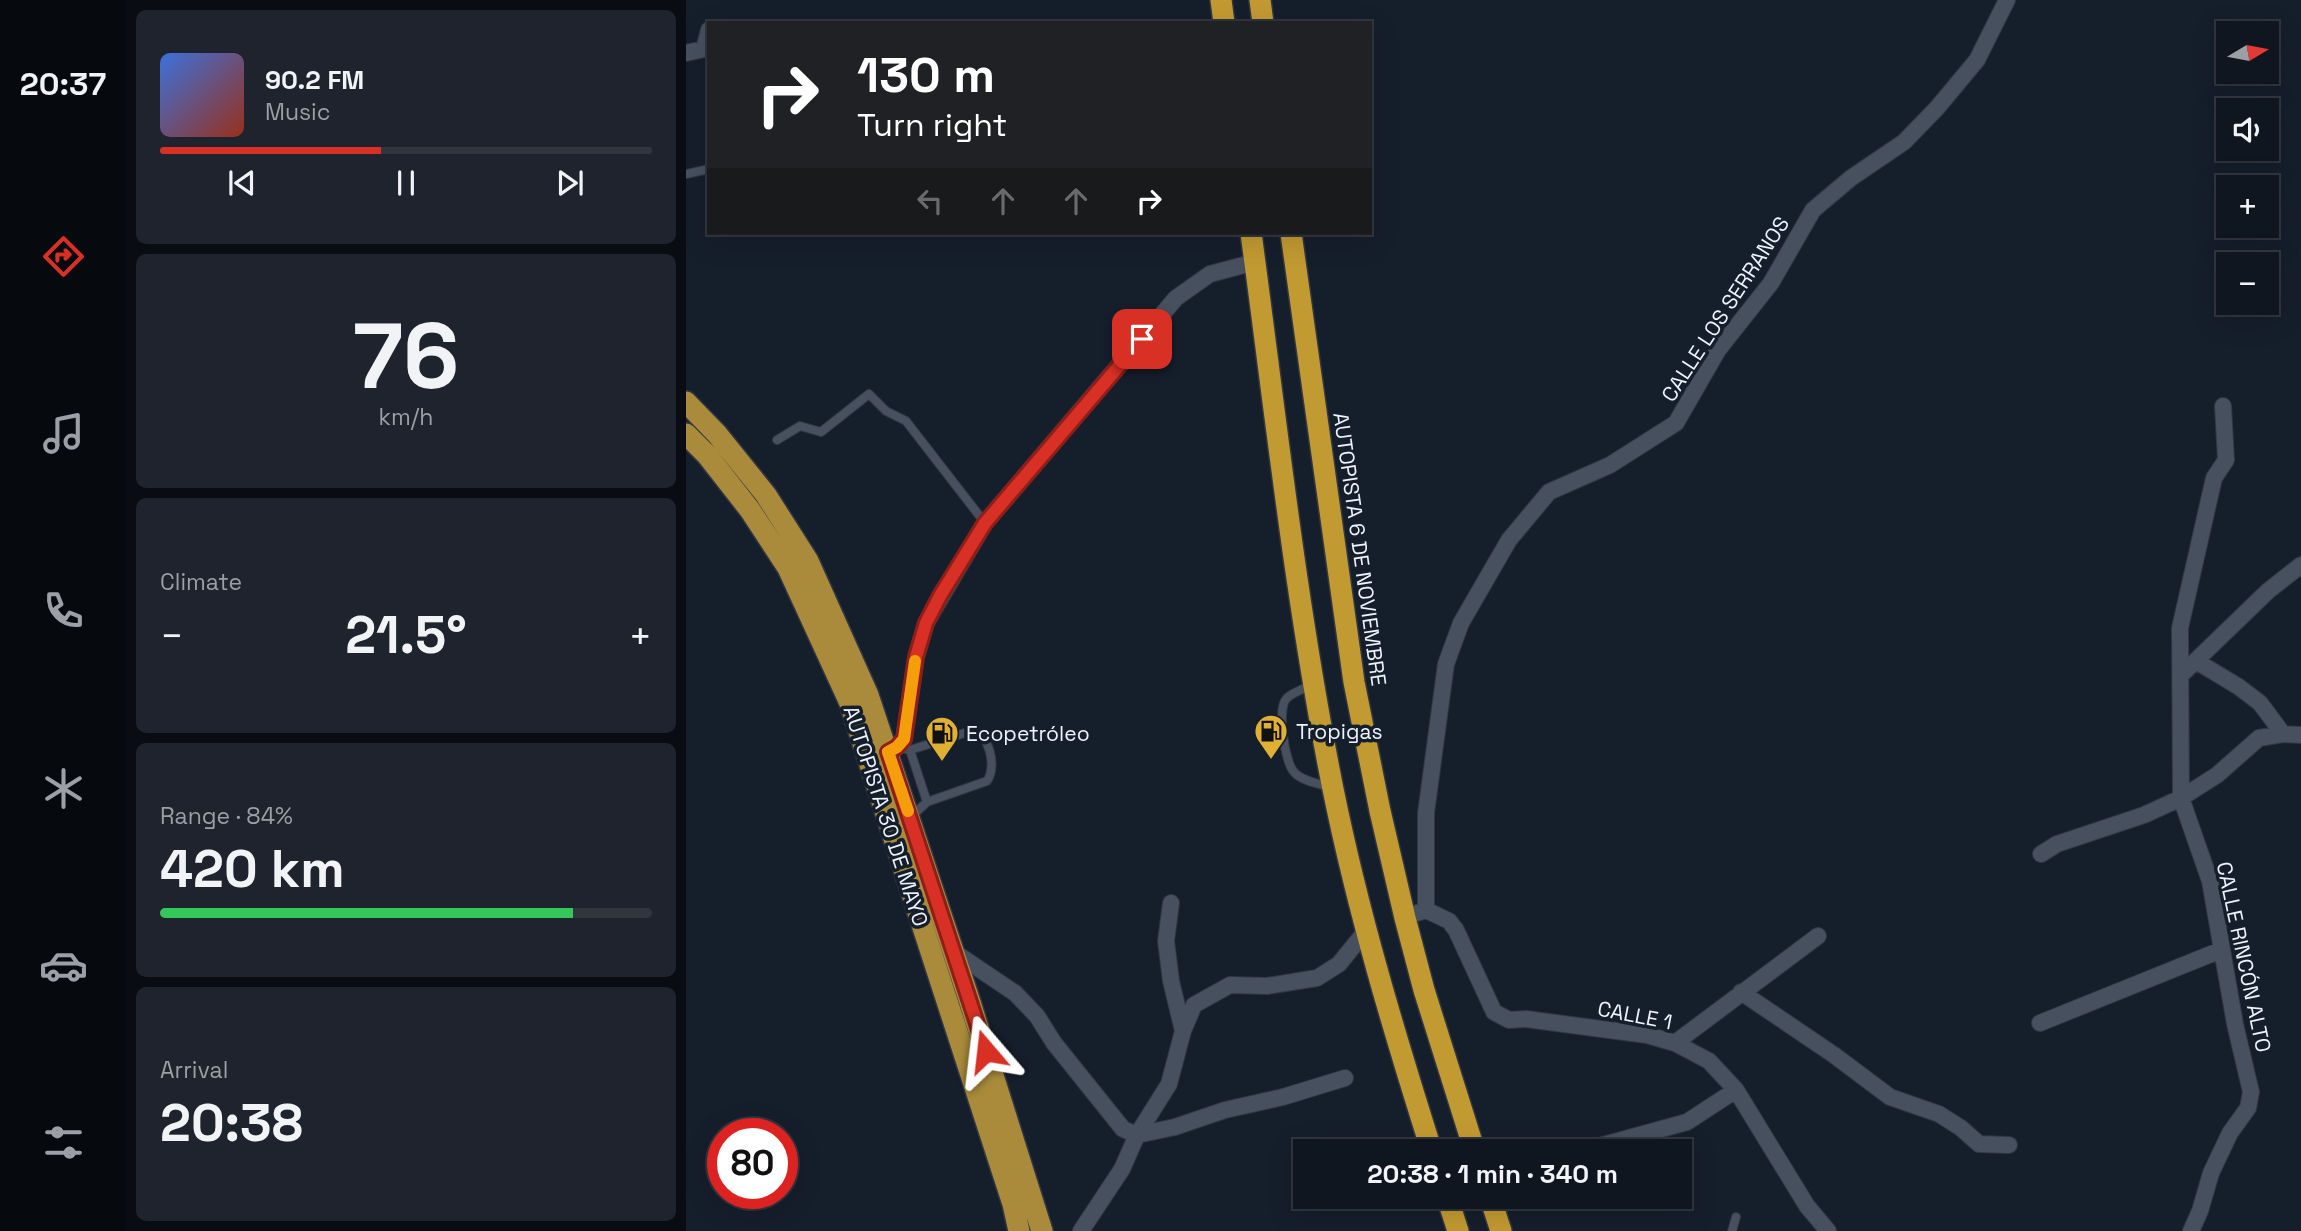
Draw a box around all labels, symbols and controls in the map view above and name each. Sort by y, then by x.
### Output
north arrow [2216,21,2278,84]
map controls [2216,21,2279,315]
text: 130 m [857,44,995,106]
icon: right [742,49,833,140]
text: 90.2 FM [265,63,364,97]
text: 20:37 [20,64,106,104]
text: Music [265,97,330,127]
button: sound [2216,98,2279,161]
text: Turn right [857,105,1007,145]
icon: previous [223,164,261,202]
icon: pause [387,164,425,202]
icon: next [551,164,589,202]
button: + [2216,175,2279,238]
icon: left [911,182,949,220]
icon: ahead [984,182,1022,220]
icon: ahead [1057,182,1095,220]
icon: right [1130,182,1168,220]
street label: CALLE LOS SERRANOS [1655,211,1795,407]
icon: directions [39,232,88,281]
button: − [2216,252,2279,315]
text: 76 [353,298,459,415]
pin [1112,309,1172,369]
icon: arrive [1123,320,1161,358]
text: km/h [379,402,433,432]
icon: music [39,409,88,458]
street label: AUTOPISTA 6 DE NOVIEMBRE [1327,411,1393,687]
text: Climate [160,567,242,597]
icon: phone [39,586,88,635]
text: 21.5° [345,602,467,668]
text: − [160,612,184,660]
text: + [628,612,652,660]
street label: AUTOPISTA 30 DE MAYO [838,702,934,930]
fuel station icon: Tropigas [1252,712,1290,761]
fuel station icon: Ecopetróleo [923,714,961,763]
place label: Tropigas [1296,718,1382,745]
place label: Ecopetróleo [966,720,1090,747]
icon: climate [39,764,88,813]
text: Range · 84% [160,801,293,831]
text: 420 km [160,836,345,902]
street label: CALLE RINCÓN ALTO [2211,859,2277,1055]
icon: car [39,941,88,990]
street label: CALLE 1 [1595,995,1675,1035]
position arrow [949,1014,1023,1088]
text: Arrival [160,1055,228,1085]
text: 20:38 [160,1090,303,1156]
icon: filters [39,1118,88,1167]
speed limit sign: 80 [707,1118,798,1209]
text: 20:38 · 1 min · 340 m [1367,1157,1618,1191]

